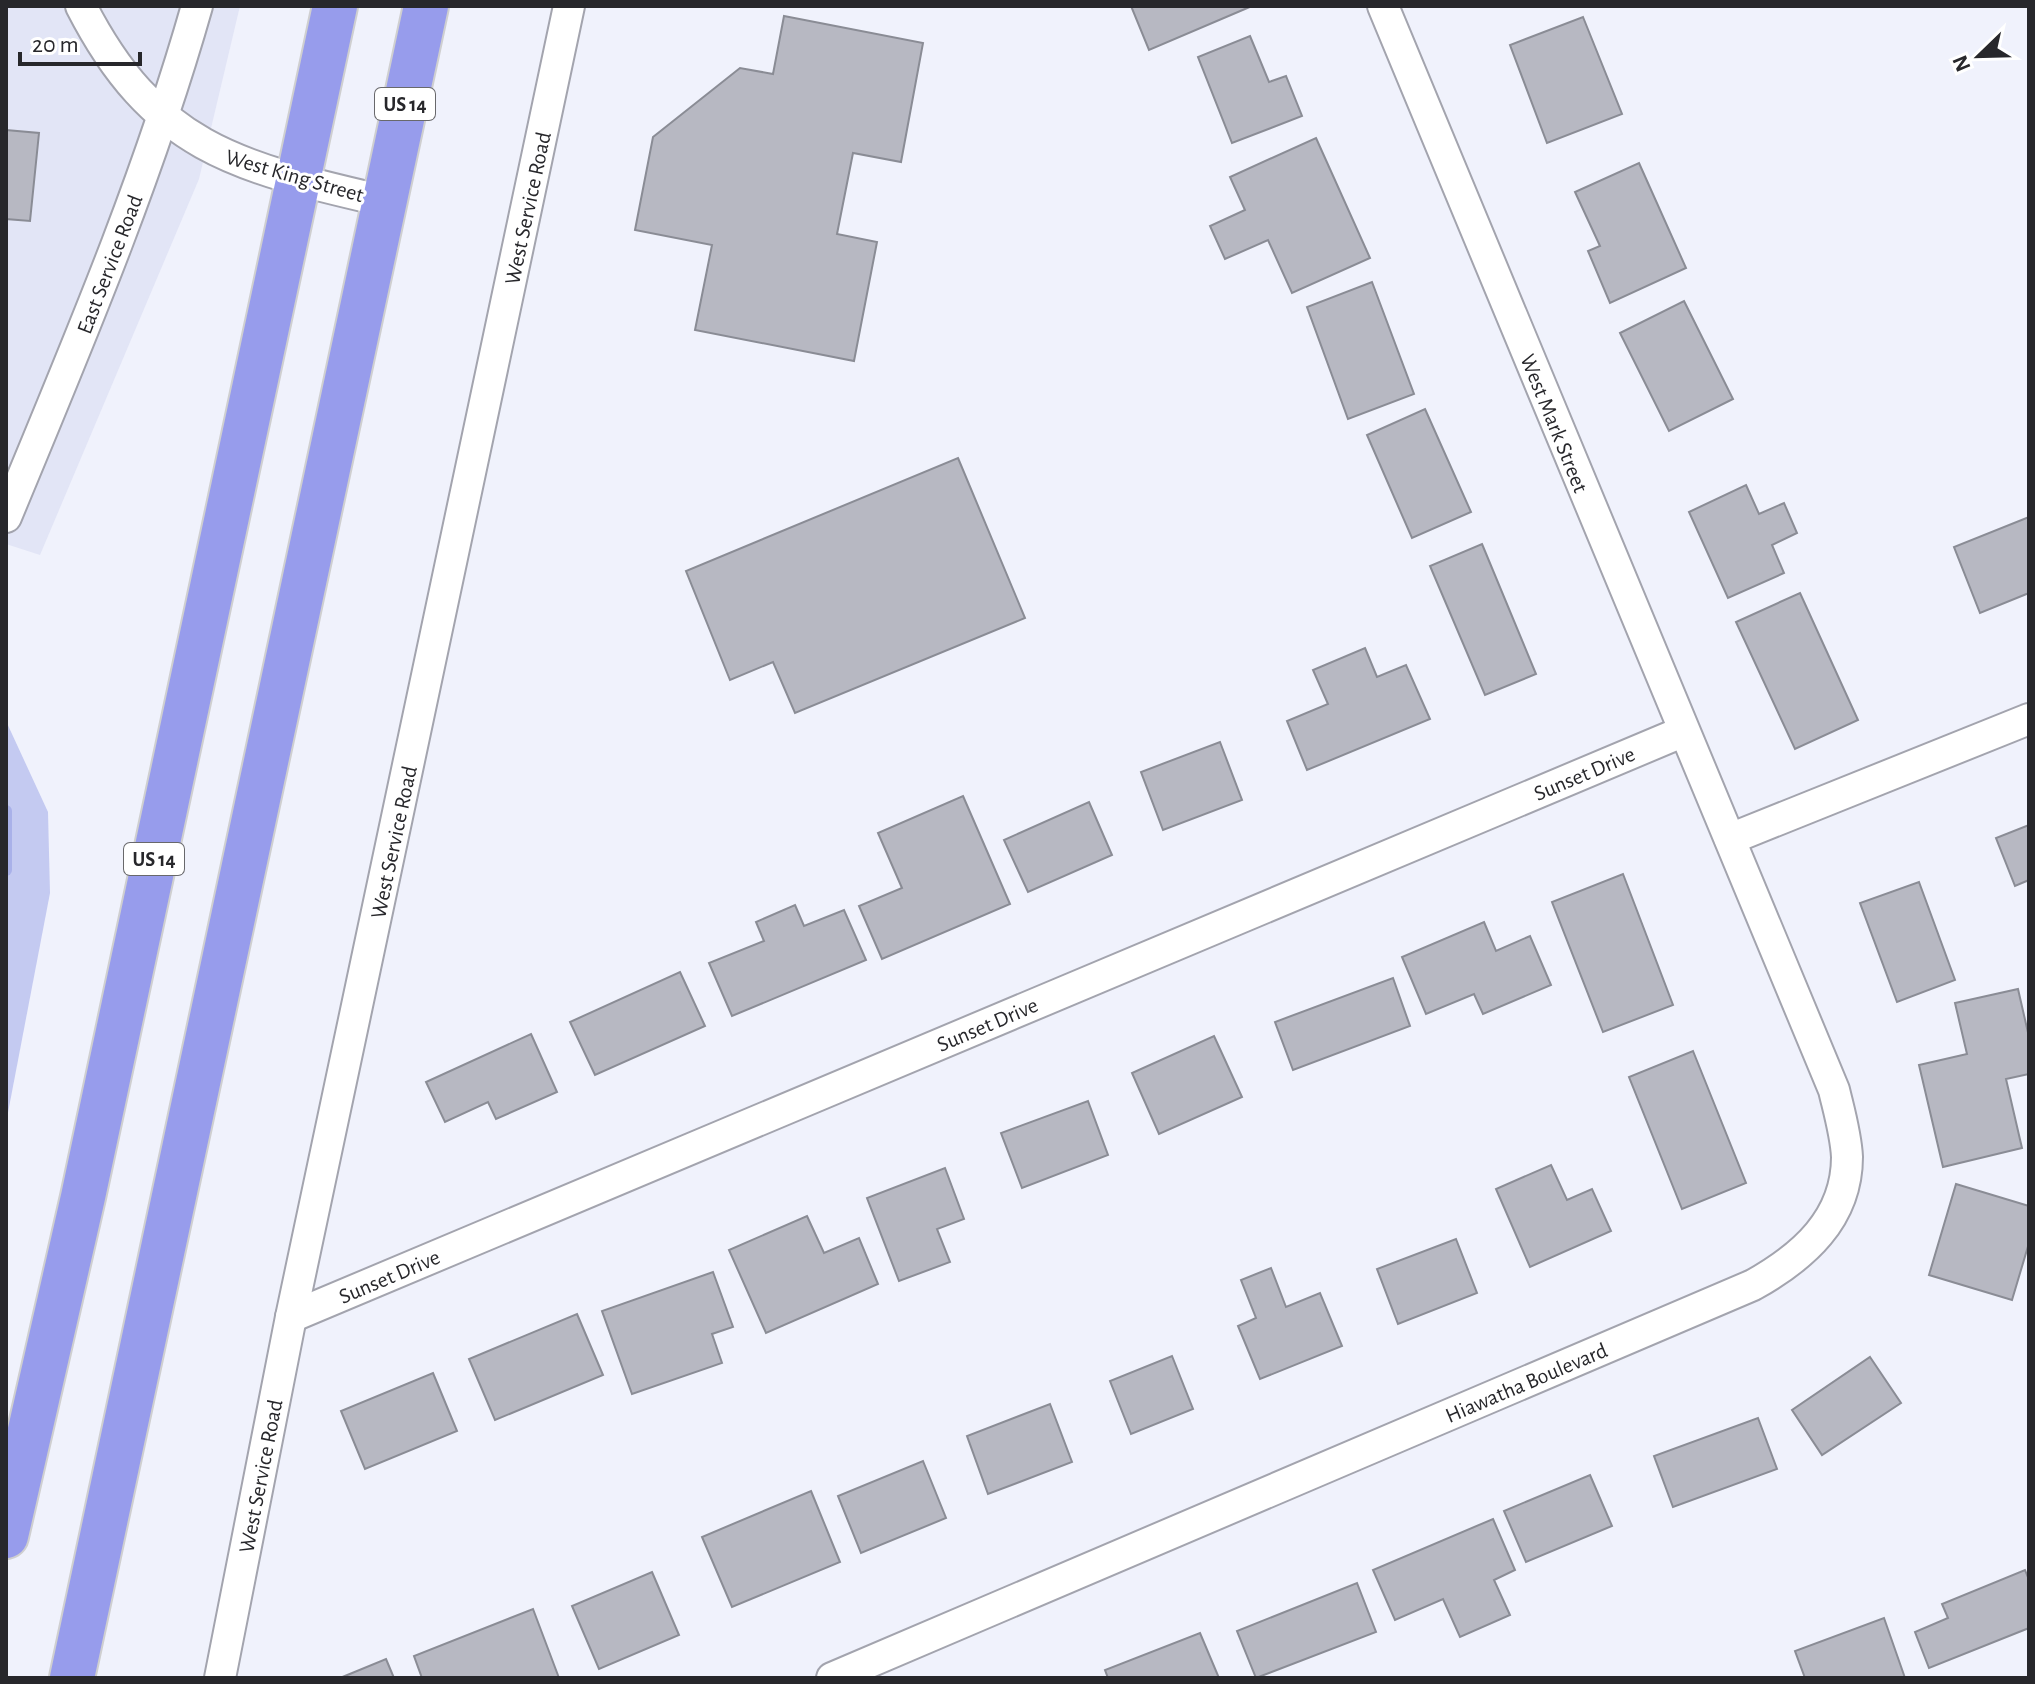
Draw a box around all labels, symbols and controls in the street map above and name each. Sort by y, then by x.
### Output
scale bar [20,16,140,66]
north arrow [1939,16,2019,96]
text: 20 m [32,33,79,57]
text: N [1948,52,1975,75]
road number: US 14 [375,88,435,120]
street label: West Service Road [501,130,555,287]
street label: West King Street [223,146,366,206]
street label: East Service Road [73,192,147,337]
street label: West Mark Street [1516,351,1592,496]
street label: Sunset Drive [1531,743,1638,805]
street label: West Service Road [367,764,421,921]
road number: US 14 [124,843,184,875]
street label: Sunset Drive [934,994,1041,1056]
street label: Sunset Drive [336,1246,443,1308]
street label: Hiawatha Boulevard [1442,1339,1611,1427]
street label: West Service Road [235,1398,287,1555]

